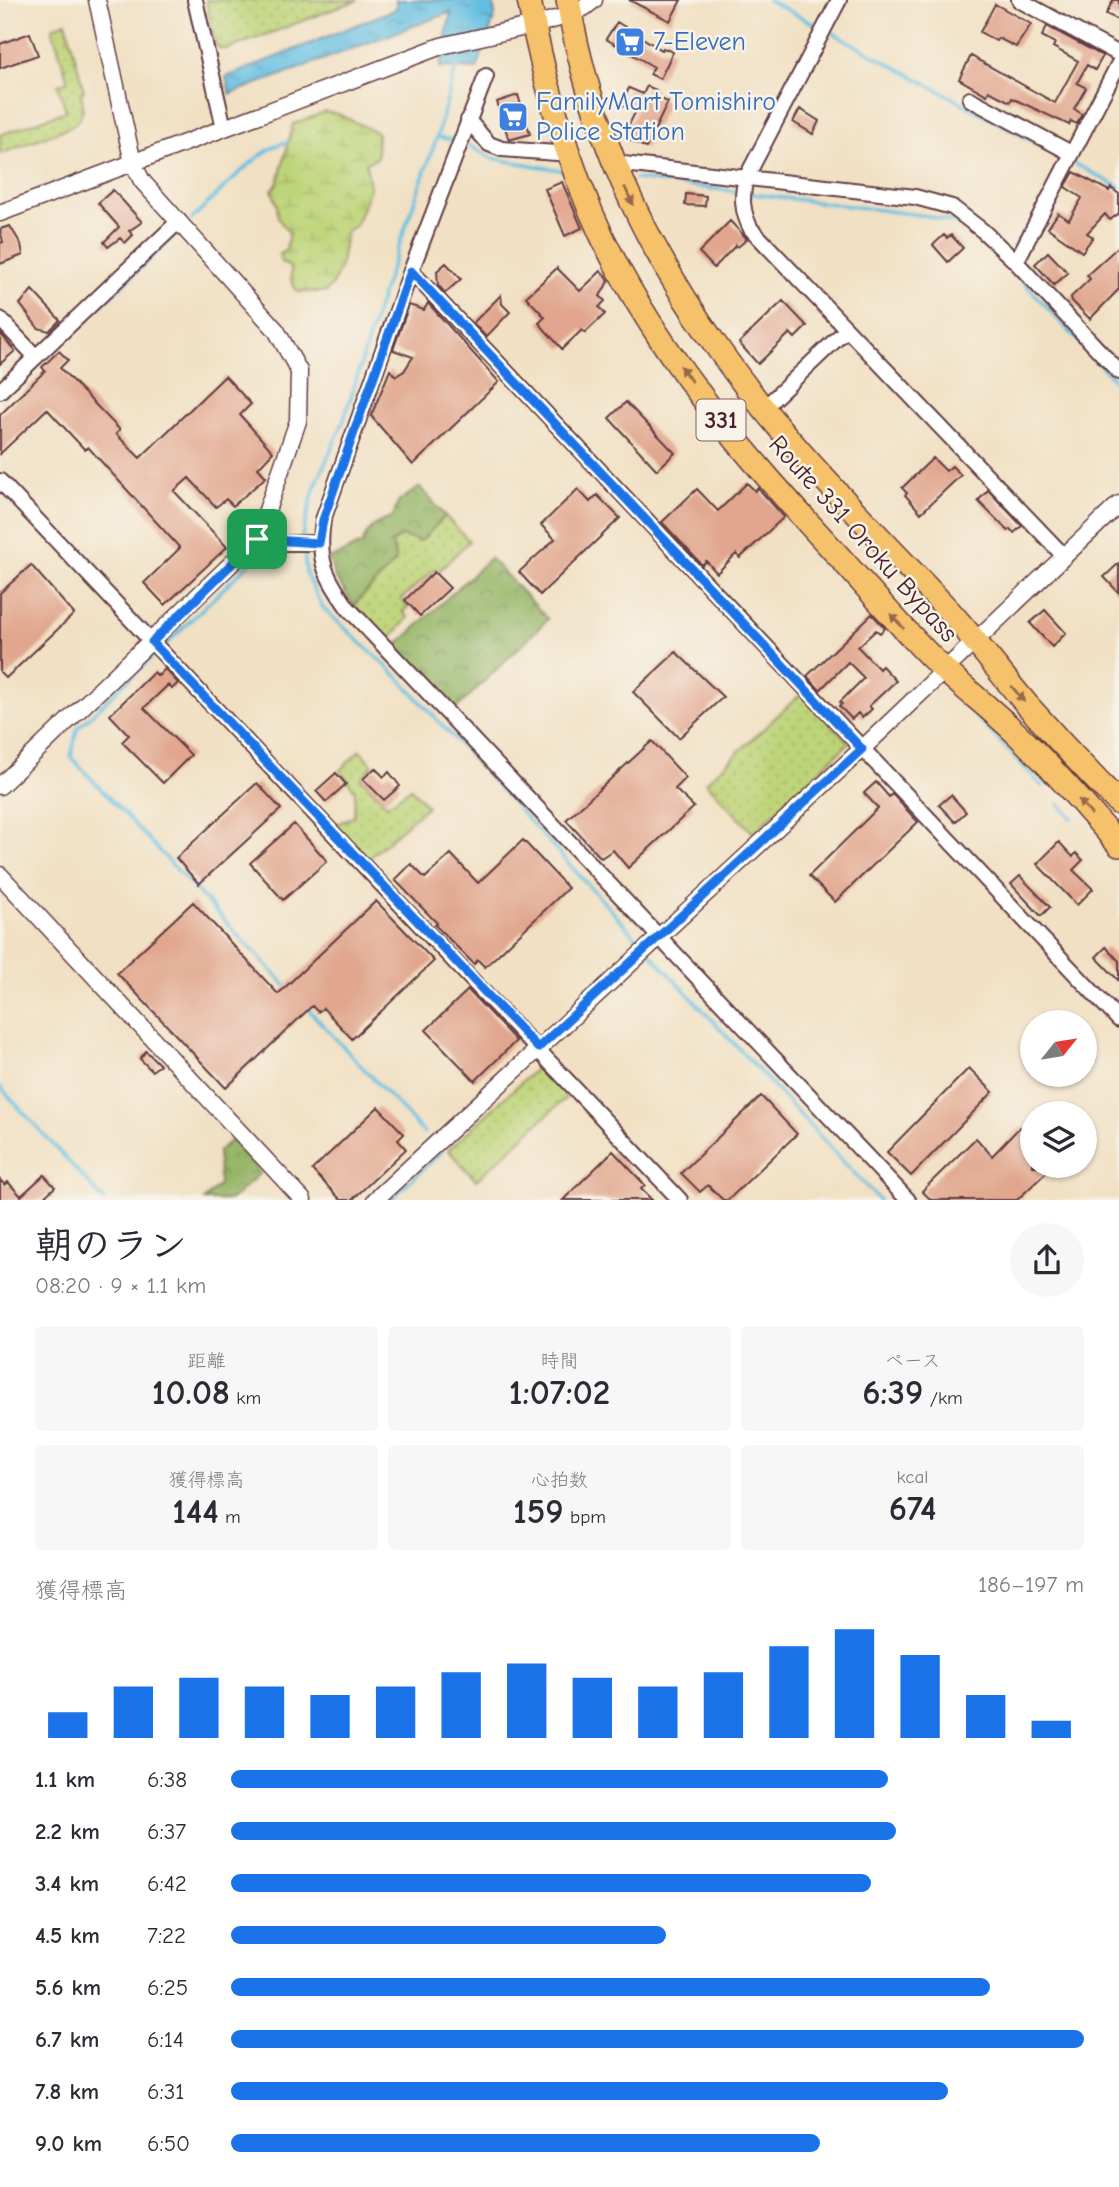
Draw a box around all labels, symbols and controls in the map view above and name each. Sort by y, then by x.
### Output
supermarket icon: 7-Eleven [613,25,647,59]
place label: 7-Eleven [653,27,746,57]
place label: FamilyMart Tomishiro Police Station [536,87,776,147]
supermarket icon: FamilyMart Tomishiro Police Station [496,100,530,134]
one-way arrow [624,185,635,206]
one-way arrow [679,365,693,383]
road number: 331 [696,400,746,440]
street label: Route 331 Oroku Bypass [762,430,964,648]
pin [227,509,287,569]
icon: arrive [238,520,276,558]
one-way arrow [890,613,906,630]
one-way arrow [1010,685,1026,703]
one-way arrow [1078,798,1093,815]
north arrow [1020,1010,1097,1087]
map controls [1020,1010,1097,1178]
button: layers [1020,1101,1097,1178]
button: share [1010,1223,1084,1297]
text: 朝のラン [35,1224,187,1268]
text: 08:20 · 9 × 1.1 km [35,1272,206,1299]
text: 距離 [187,1350,226,1372]
text: 時間 [540,1350,579,1372]
text: ペース [885,1350,940,1372]
text: 10.08 [152,1372,230,1413]
text: 1:07:02 [509,1372,610,1413]
text: 6:39 [862,1372,923,1413]
text: km [230,1387,261,1409]
text: /km [923,1387,963,1409]
text: kcal [897,1466,928,1488]
text: 獲得標高 [168,1469,245,1491]
text: 心拍数 [531,1469,588,1491]
text: 674 [889,1488,936,1529]
text: 144 [172,1491,219,1532]
text: 159 [513,1491,564,1532]
text: m [219,1506,241,1528]
text: bpm [564,1506,606,1528]
text: 186–197 m [978,1571,1084,1598]
text: 獲得標高 [35,1577,127,1604]
text: 1.1 km [35,1766,95,1793]
text: 6:38 [147,1766,187,1793]
text: 2.2 km [35,1818,100,1845]
text: 6:37 [147,1818,186,1845]
text: 3.4 km [35,1870,99,1897]
text: 6:42 [147,1870,187,1897]
text: 4.5 km [35,1922,100,1949]
text: 7:22 [147,1922,186,1949]
text: 5.6 km [35,1974,101,2001]
text: 6:25 [147,1974,188,2001]
text: 6.7 km [35,2026,99,2053]
text: 6:14 [147,2026,184,2053]
text: 7.8 km [35,2078,99,2105]
text: 6:31 [147,2078,184,2105]
text: 9.0 km [35,2130,102,2157]
text: 6:50 [147,2130,190,2157]

